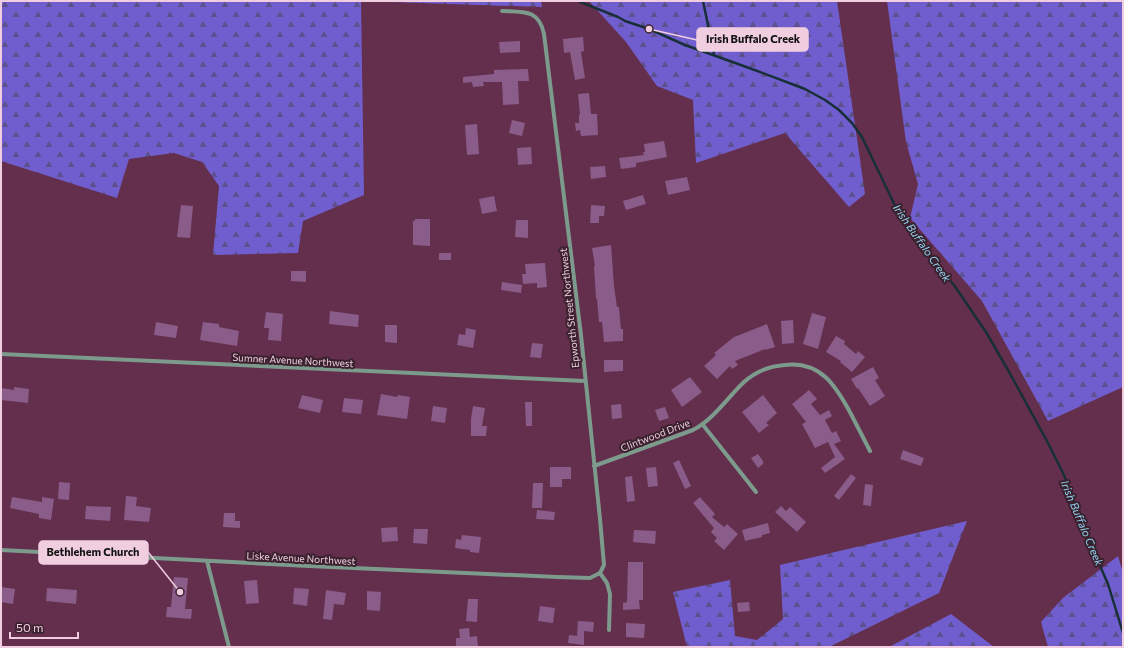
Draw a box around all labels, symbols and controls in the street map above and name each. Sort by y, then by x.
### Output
callout: Irish Buffalo Creek [697,28,808,51]
text: Irish Buffalo Creek [706,32,801,45]
water label: Irish Buffalo Creek [891,201,955,285]
street label: Epworth Street Northwest [557,247,581,369]
street label: Sumner Avenue Northwest [232,351,354,369]
street label: Clintwood Drive [619,416,691,454]
water label: Irish Buffalo Creek [1059,478,1107,569]
callout: Bethlehem Church [39,541,148,564]
text: Bethlehem Church [47,545,139,558]
street label: Liske Avenue Northwest [246,549,356,567]
scale bar [10,614,78,640]
text: 50 m [16,620,44,634]

